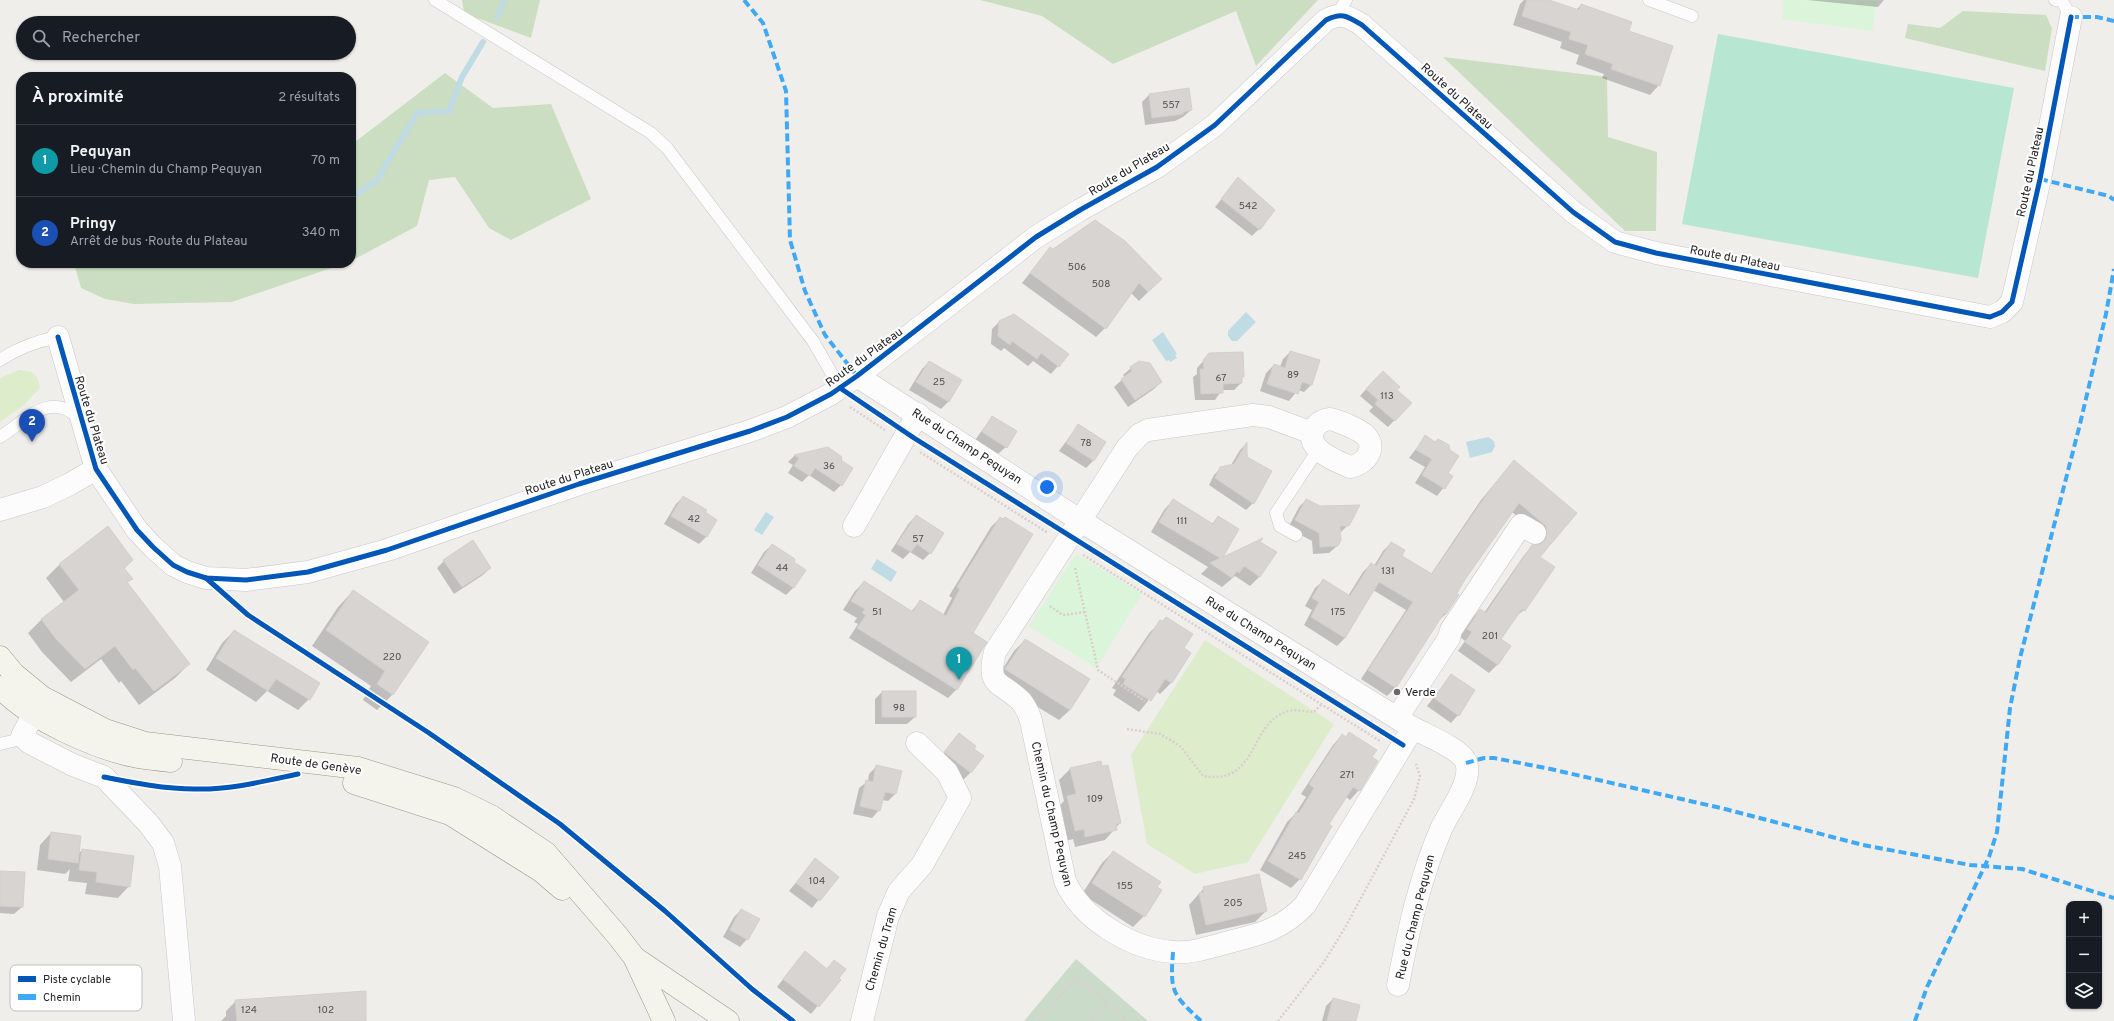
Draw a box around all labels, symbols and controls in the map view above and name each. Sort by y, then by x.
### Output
search box [16,16,356,60]
icon: search [30,27,52,49]
text: Rechercher [62,29,140,48]
street label: Route du Plateau [1417,60,1496,133]
text: À proximité [32,87,124,109]
text: 2 résultats [278,90,340,106]
house number: 557 [1162,99,1180,112]
street label: Route du Plateau [2014,126,2048,219]
street label: Route du Plateau [1086,139,1173,200]
text: Pequyan [70,143,131,162]
text: 1 [42,153,48,169]
text: 70 m [311,153,340,169]
text: Lieu · Chemin du Champ Pequyan [70,162,262,178]
house number: 542 [1239,200,1257,213]
text: Pringy [70,215,116,234]
text: 2 [41,225,49,241]
text: 340 m [302,225,340,241]
text: Arrêt de bus · Route du Plateau [70,234,248,250]
street label: Route du Plateau [1688,242,1781,276]
house number: 506 [1068,261,1086,274]
house number: 508 [1092,278,1110,291]
street label: Route du Plateau [823,324,906,391]
house number: 89 [1287,369,1299,382]
house number: 67 [1216,372,1227,385]
street label: Route du Plateau [70,374,112,467]
house number: 25 [933,376,945,389]
house number: 113 [1380,390,1394,403]
street label: Rue du Champ Pequyan [908,405,1025,488]
pin: 2 [19,409,45,442]
house number: 78 [1080,437,1092,450]
street label: Route du Plateau [523,456,615,500]
house number: 36 [823,460,835,473]
your location [1037,477,1057,497]
house number: 42 [688,513,700,526]
house number: 111 [1176,515,1188,528]
house number: 57 [912,533,924,546]
house number: 44 [776,562,788,575]
house number: 131 [1381,565,1395,578]
street label: Rue du Champ Pequyan [1202,593,1319,675]
house number: 51 [872,606,882,619]
house number: 175 [1330,606,1346,619]
house number: 201 [1482,630,1498,643]
pin: 1 [946,647,972,680]
house number: 220 [383,651,401,664]
place label: Verde [1405,685,1436,701]
marker: Verde [1392,687,1402,697]
house number: 98 [893,702,905,715]
street label: Chemin du Champ Pequyan [1027,740,1076,888]
street label: Route de Genève [269,751,362,779]
house number: 271 [1339,769,1355,782]
house number: 109 [1087,793,1103,806]
house number: 245 [1288,850,1306,863]
street label: Rue du Champ Pequyan [1393,853,1439,981]
house number: 104 [809,875,825,888]
house number: 155 [1117,880,1133,893]
house number: 205 [1224,897,1242,910]
map controls [2066,901,2102,1009]
button: + [2066,901,2102,937]
street label: Chemin du Tram [862,905,902,993]
button: − [2066,937,2102,973]
legend [10,965,142,1011]
text: Piste cyclable [43,973,111,987]
button: layers [2066,973,2102,1009]
text: Chemin [43,991,81,1005]
house number: 124 [241,1004,257,1017]
house number: 102 [318,1004,334,1017]

